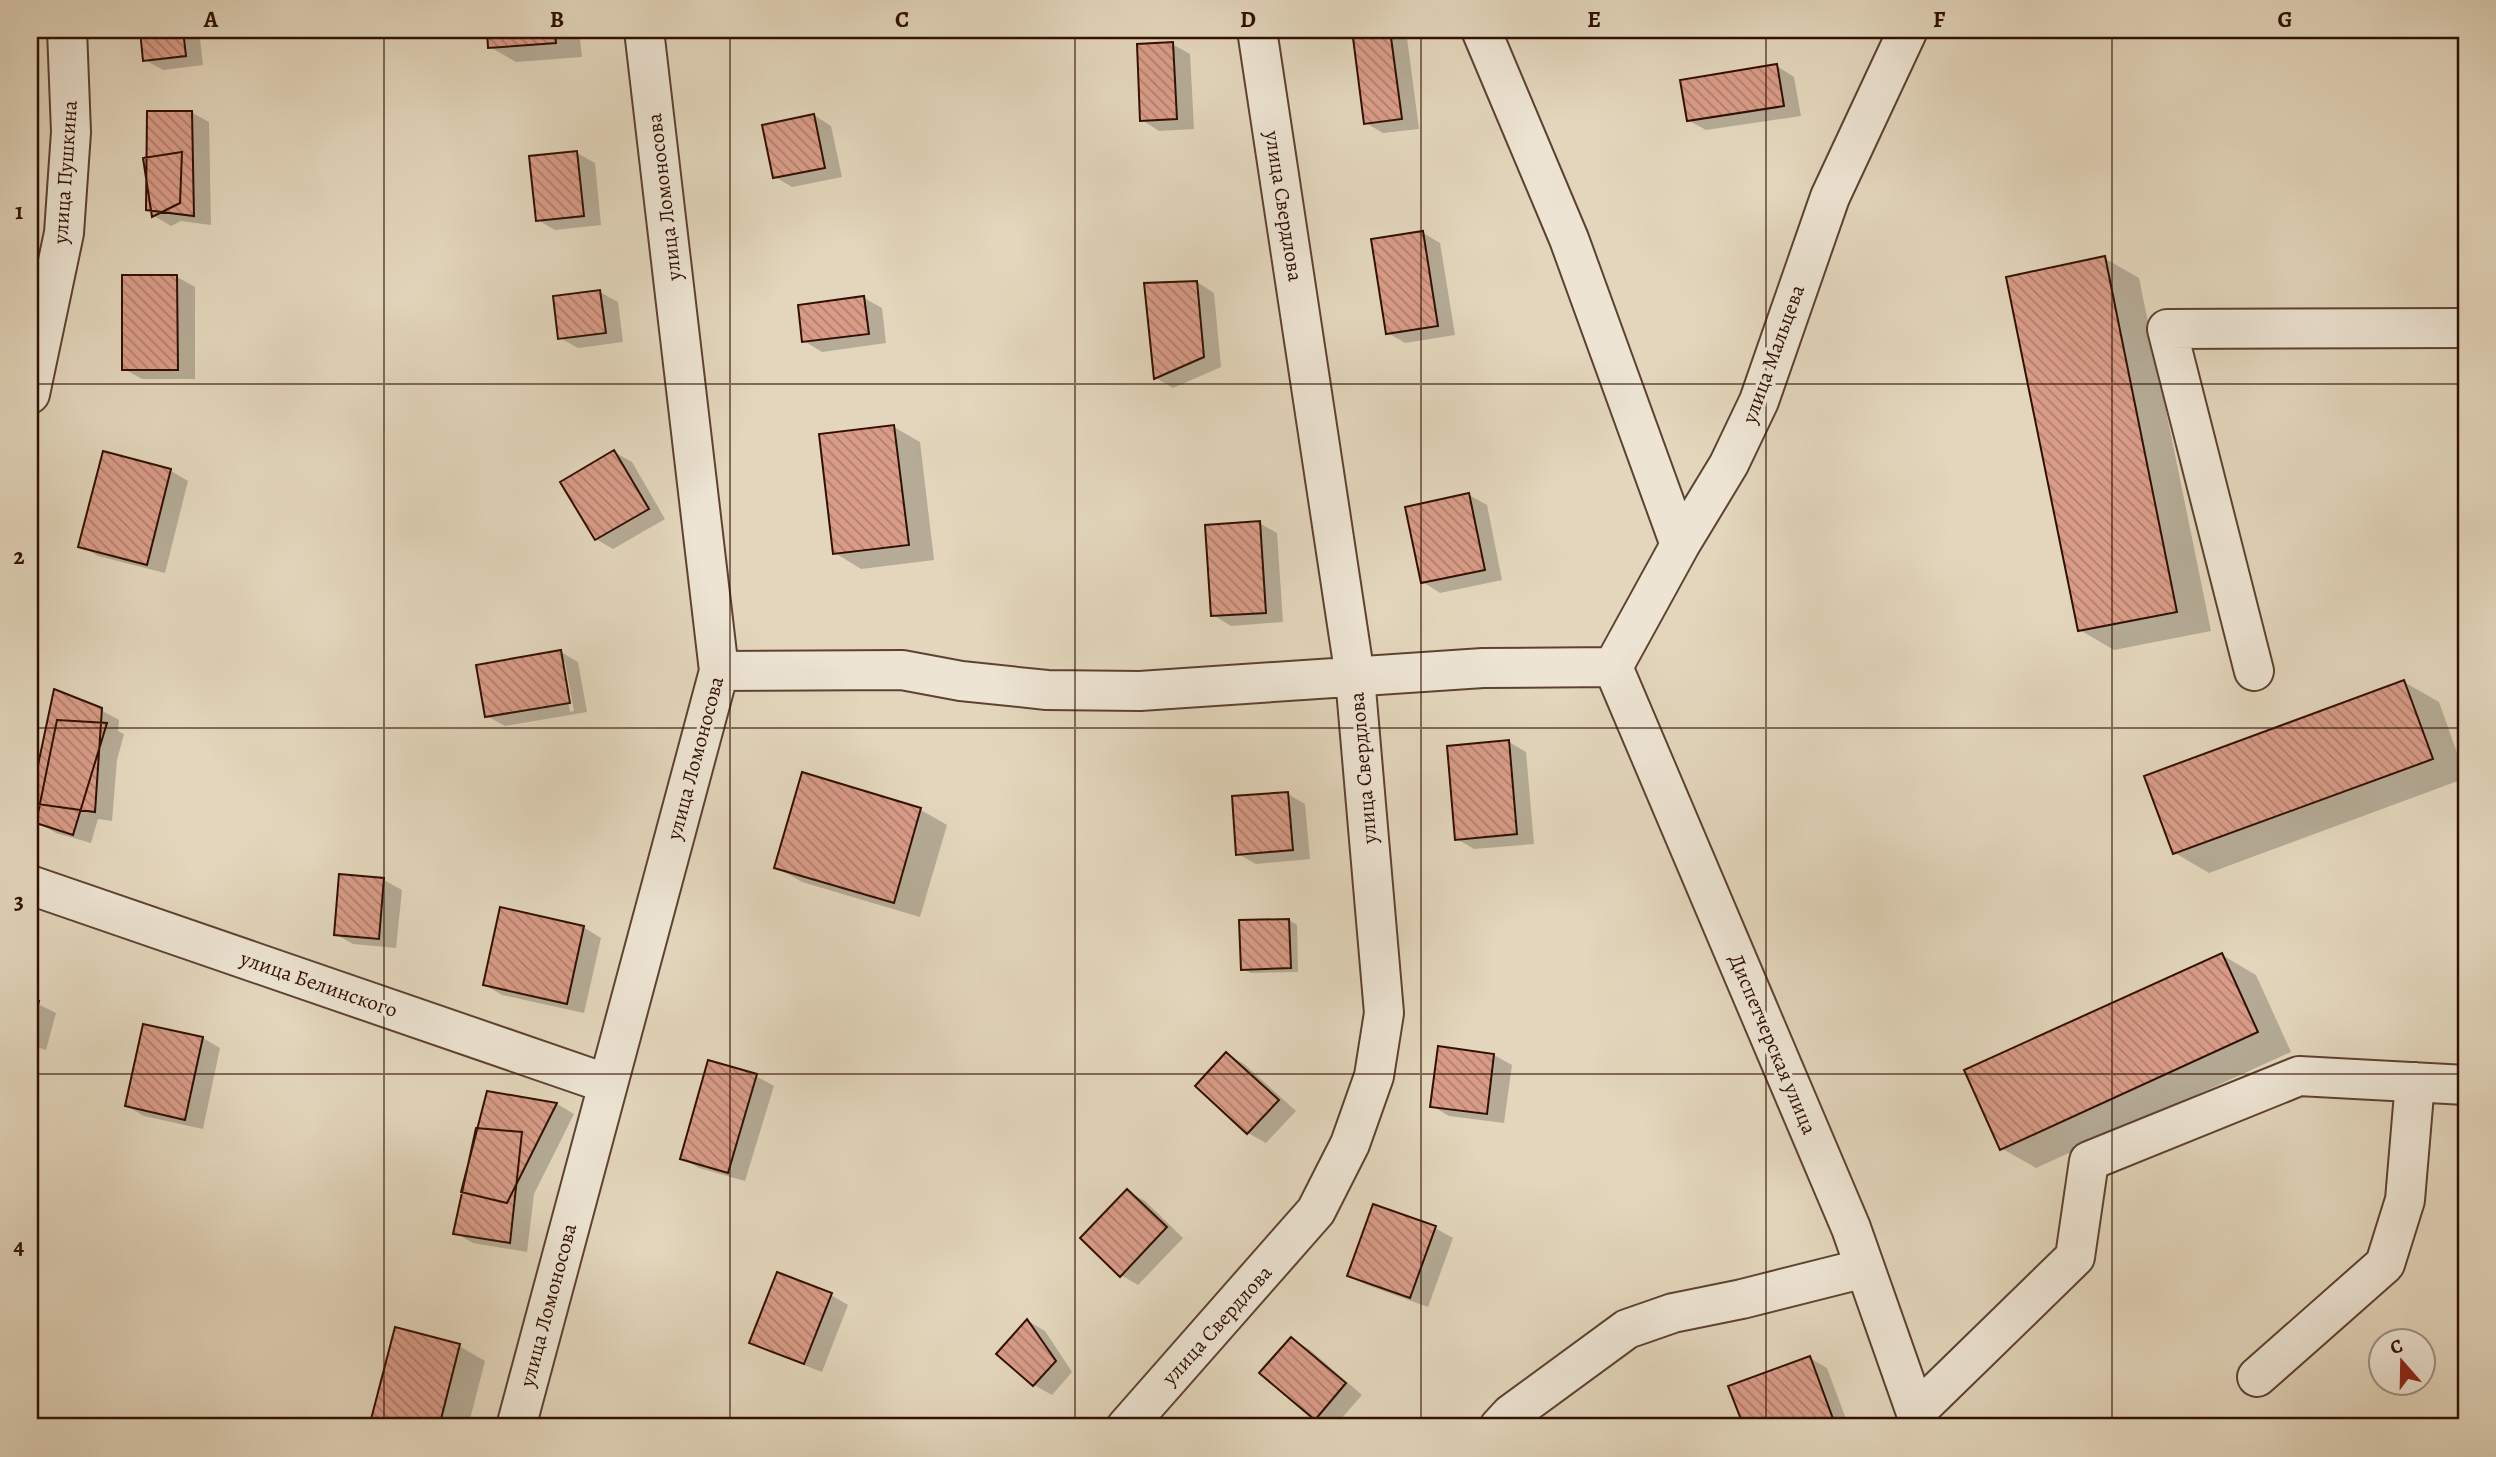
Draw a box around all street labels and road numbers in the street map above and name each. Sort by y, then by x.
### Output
street label: улица Пушкина [46,99,84,246]
street label: улица Ломоносова [640,111,688,283]
street label: улица Свердлова [1258,128,1310,284]
street label: улица Мальцева [1735,281,1811,428]
street label: улица Ломоносова [659,673,730,844]
street label: улица Свердлова [1342,691,1384,846]
street label: улица Белинского [236,944,401,1024]
street label: Диспетчерская улица [1722,949,1824,1139]
street label: улица Ломоносова [512,1220,583,1391]
street label: улица Свердлова [1155,1259,1279,1392]

